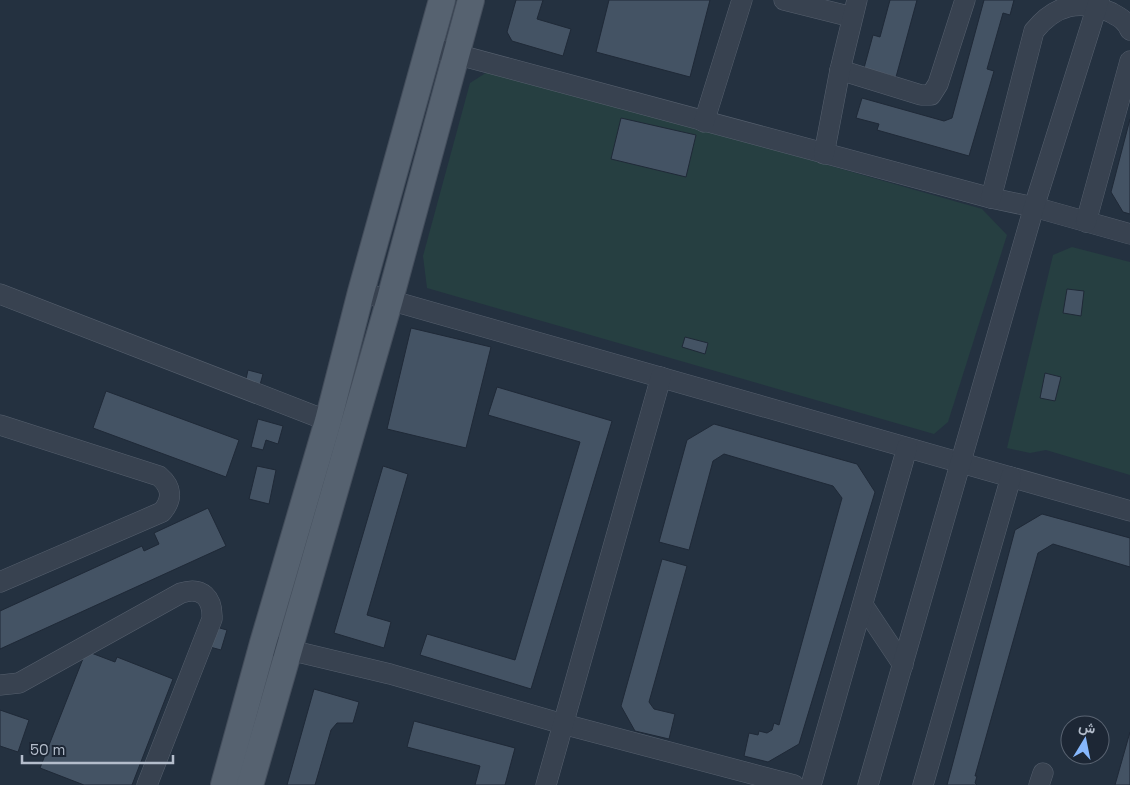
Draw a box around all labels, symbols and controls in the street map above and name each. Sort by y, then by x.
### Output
north arrow [1060,715,1110,765]
text: ش [1077,717,1097,738]
scale bar [22,732,174,764]
text: 50 m [30,740,65,759]

